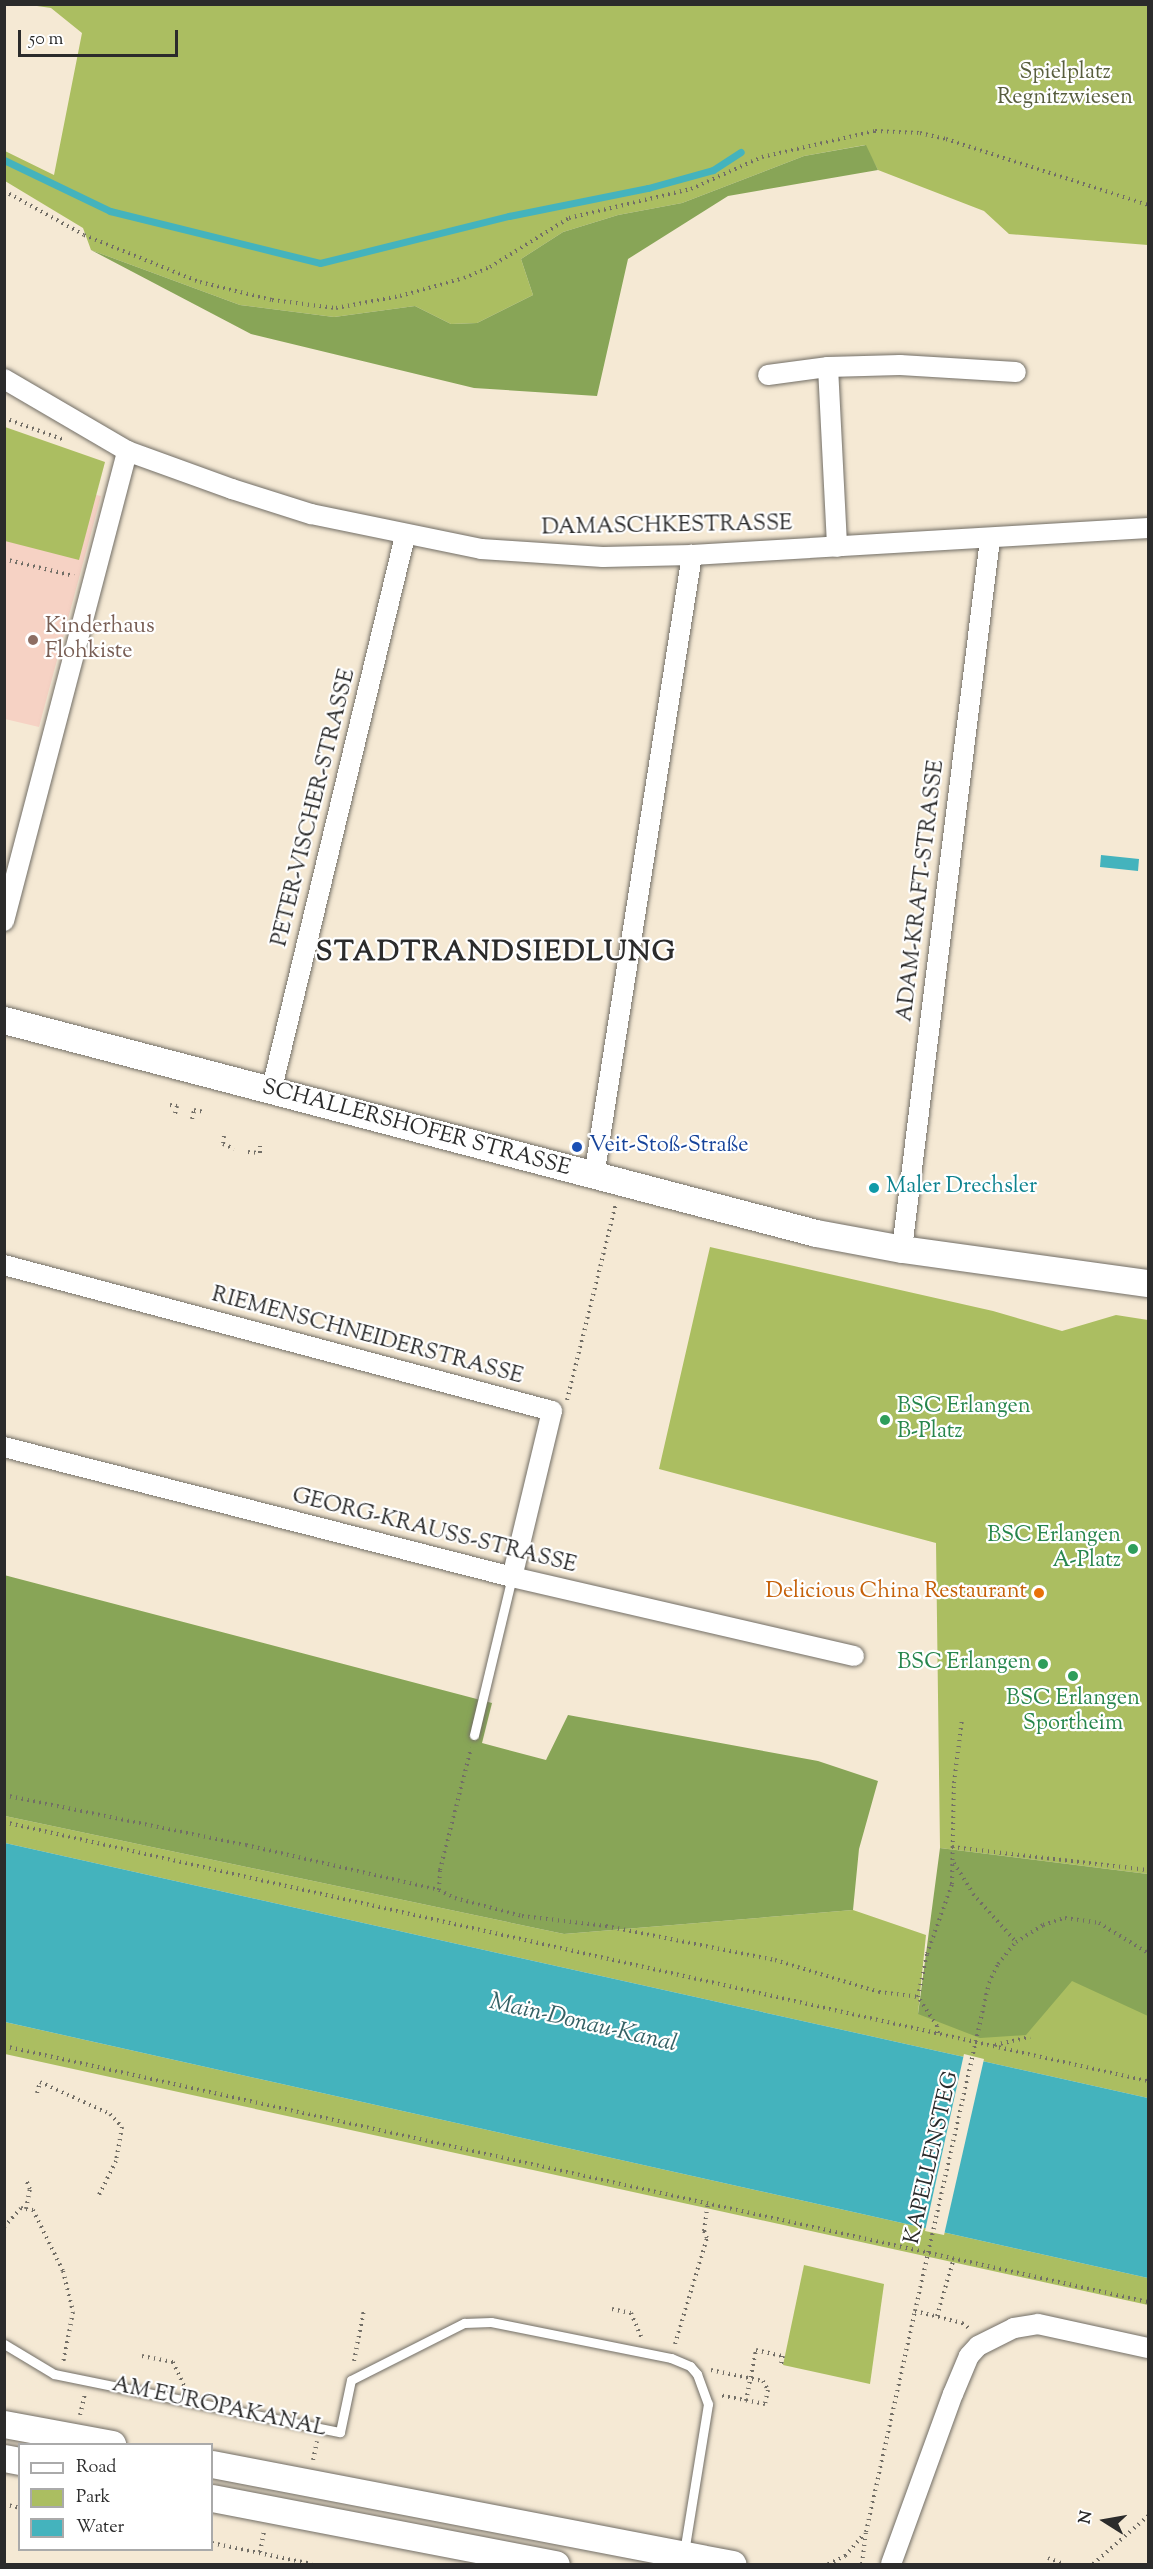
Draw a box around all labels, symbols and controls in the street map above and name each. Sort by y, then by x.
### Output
scale bar [21,18,182,56]
text: 50 m [29,27,63,53]
park label: Spielplatz Regnitzwiesen [997,60,1133,112]
street label: DAMASCHKESTRASSE [541,512,793,542]
place label: Kinderhaus Flohkiste [45,614,155,666]
marker: Kinderhaus Flohkiste [26,633,40,647]
street label: PETER-VISCHER-STRASSE [268,667,362,949]
street label: ADAM-KRAFT-STRASSE [893,759,951,1023]
district label: STADTRANDSIEDLUNG [316,936,676,970]
street label: SCHALLERSHOFER STRASSE [259,1075,573,1183]
place label: Veit-Stoß-Straße [589,1134,749,1160]
marker: Veit-Stoß-Straße [570,1140,584,1154]
place label: Maler Drechsler [886,1175,1037,1201]
marker: Maler Drechsler [867,1181,881,1195]
street label: RIEMENSCHNEIDERSTRASSE [208,1283,526,1391]
place label: BSC Erlangen B-Platz [897,1394,1031,1446]
marker: BSC Erlangen B-Platz [878,1413,892,1427]
street label: GEORG-KRAUSS-STRASSE [289,1484,579,1580]
place label: BSC Erlangen A-Platz [987,1523,1121,1574]
marker: BSC Erlangen A-Platz [1126,1542,1140,1556]
place label: Delicious China Restaurant [766,1580,1027,1606]
marker: Delicious China Restaurant [1032,1586,1046,1600]
place label: BSC Erlangen [897,1651,1031,1677]
marker: BSC Erlangen [1036,1657,1050,1671]
marker: BSC Erlangen Sportheim [1066,1669,1080,1683]
place label: BSC Erlangen Sportheim [1006,1686,1140,1738]
water label: Main-Donau-Kanal [486,1988,680,2060]
street label: KAPELLENSTEG [900,2069,966,2247]
street label: AM EUROPAKANAL [109,2372,329,2444]
legend [18,2443,213,2551]
text: Road [76,2455,116,2481]
text: Park [76,2485,110,2511]
north arrow [1075,2491,1135,2551]
text: N [1074,2509,1099,2526]
text: Water [76,2515,124,2541]

